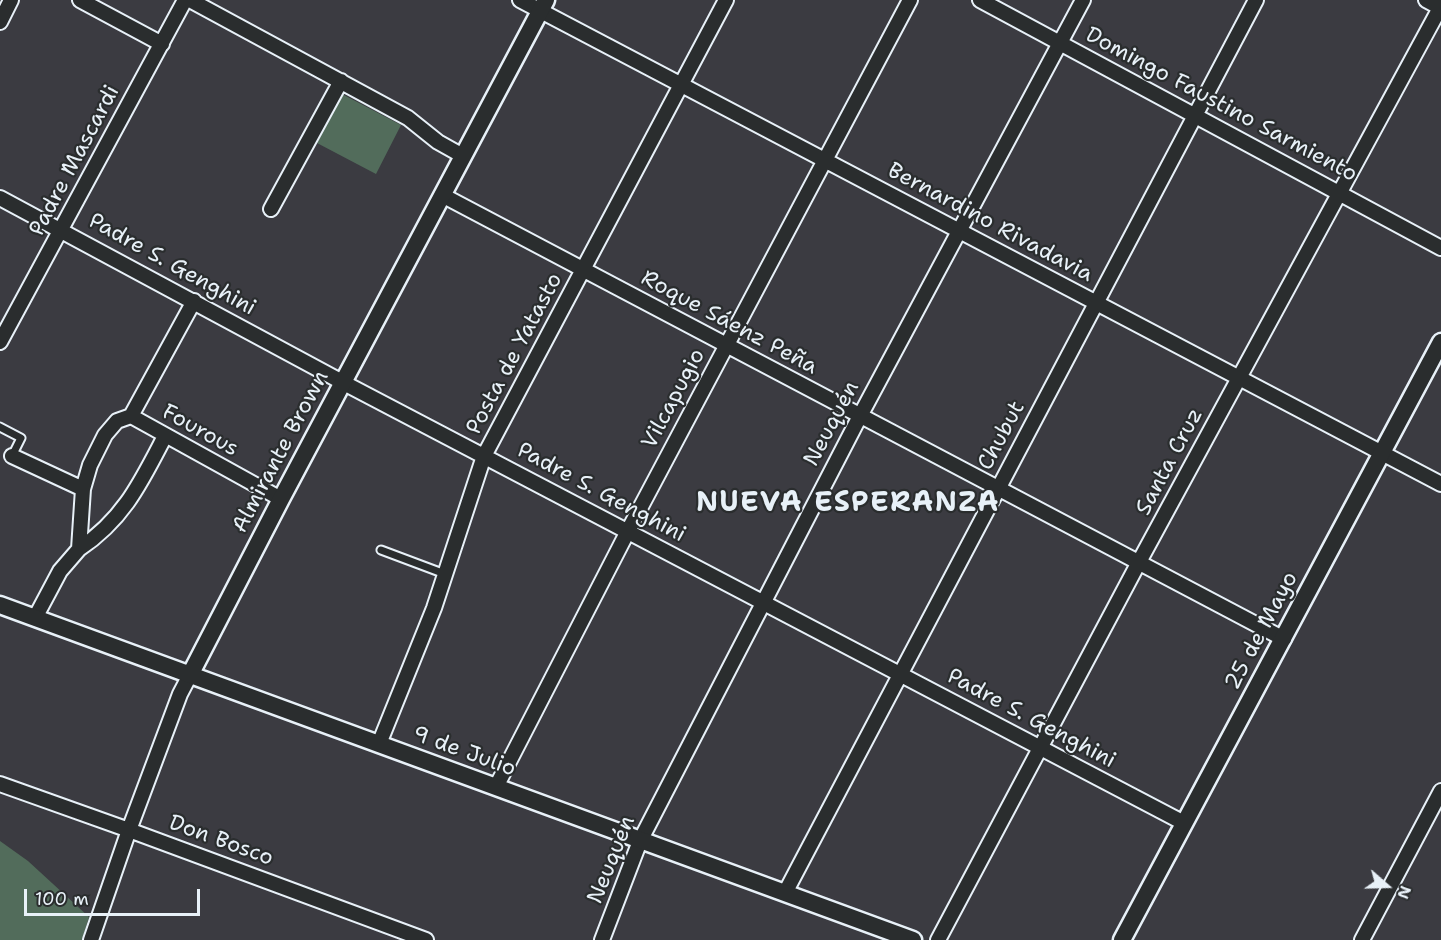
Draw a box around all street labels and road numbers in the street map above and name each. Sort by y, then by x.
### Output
street label: Domingo Faustino Sarmiento [1081,22,1361,188]
street label: Padre Mascardi [24,81,126,241]
street label: Bernardino Rivadavia [883,158,1097,288]
street label: Padre S. Genghini [84,208,260,322]
street label: Roque Sáenz Peña [636,265,822,381]
street label: Posta de Yatasto [461,269,569,439]
street label: Vilcapugio [637,345,711,453]
street label: Almirante Brown [227,366,335,538]
street label: Neuquén [799,377,865,471]
street label: Chubut [973,397,1031,475]
street label: Fourous [157,399,243,463]
street label: Santa Cruz [1131,404,1209,520]
street label: Padre S. Genghini [512,437,690,549]
street label: 25 de Mayo [1220,567,1304,695]
street label: Padre S. Genghini [942,663,1120,775]
street label: 9 de Julio [409,721,519,783]
street label: Don Bosco [165,810,277,872]
street label: Neuquén [582,812,642,908]

